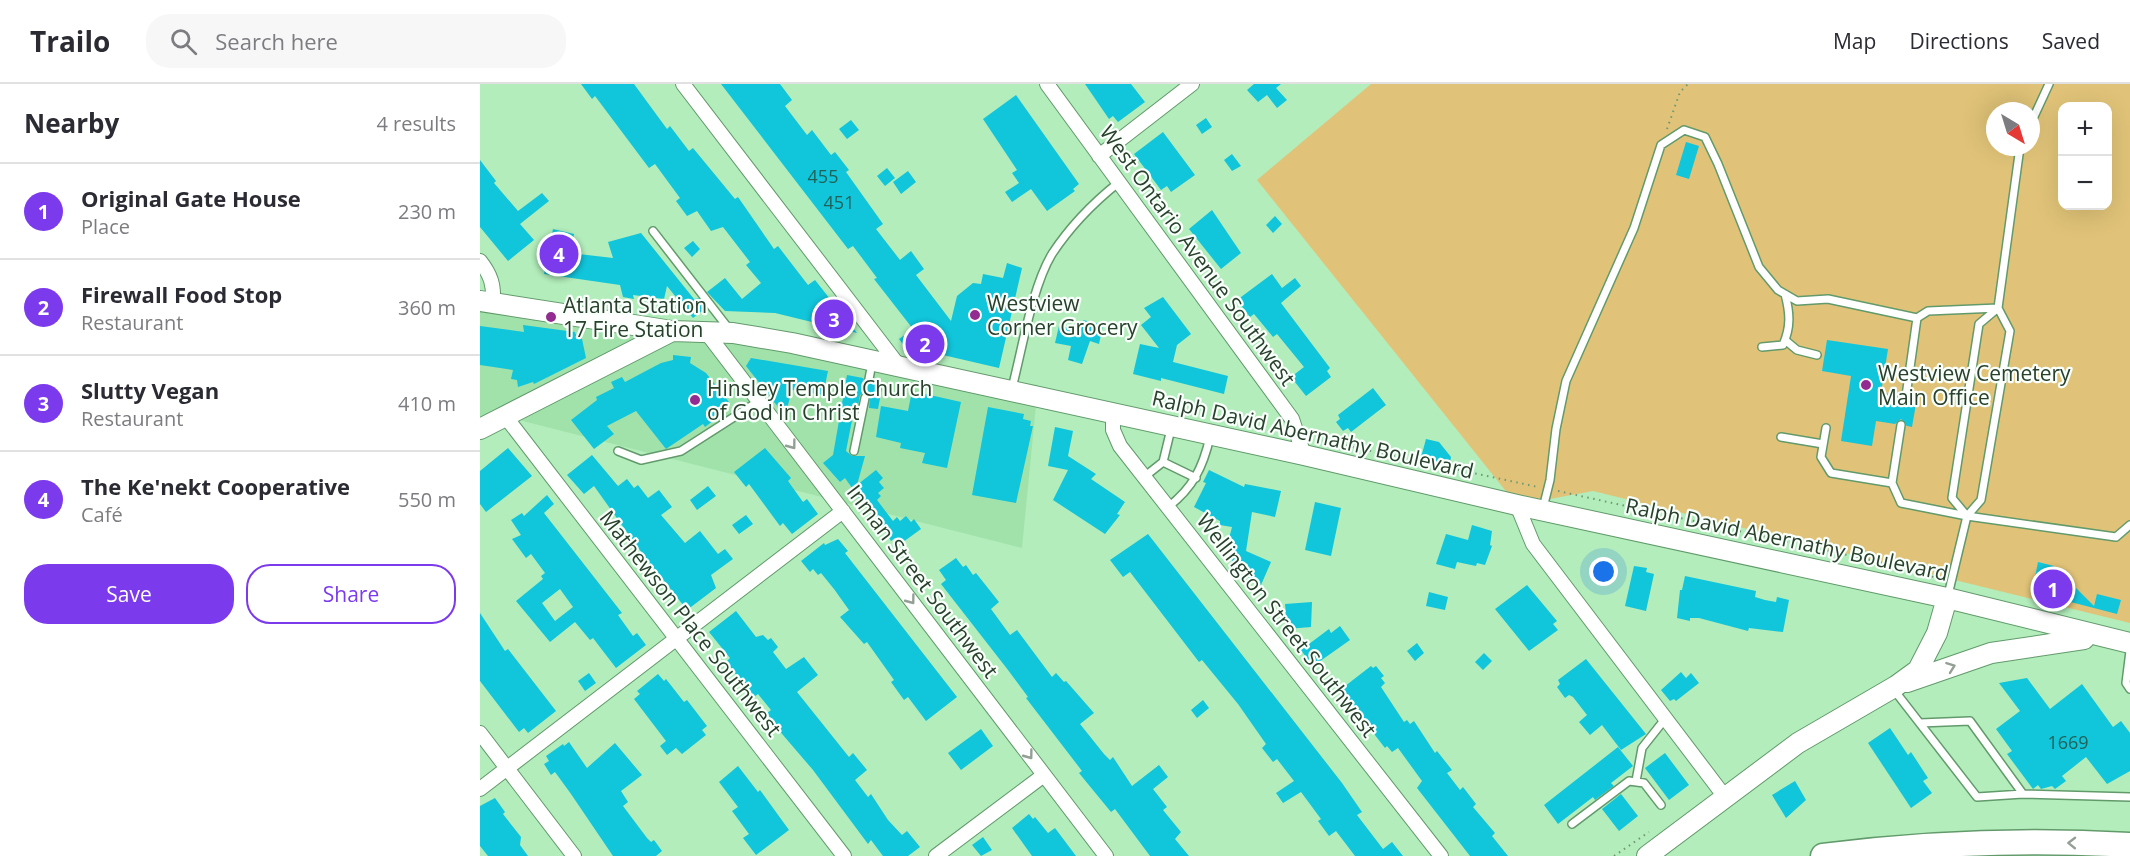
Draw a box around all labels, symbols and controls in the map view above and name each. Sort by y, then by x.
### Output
search box [146,14,566,68]
text: Trailo [30,22,110,60]
icon: search [167,25,200,58]
text: Search here [215,26,338,56]
text: Map [1833,27,1876,55]
text: Directions [1909,27,2009,55]
text: Saved [2042,27,2100,55]
north arrow [1986,102,2040,156]
map controls [2058,102,2112,210]
button: + [2058,102,2112,156]
text: Nearby [24,105,119,141]
text: 4 results [376,110,456,137]
street label: West Ontario Avenue Southwest [1094,119,1302,391]
button: − [2058,156,2112,210]
house number: 455 [808,164,838,188]
text: Original Gate House [81,183,301,213]
house number: 451 [824,190,854,214]
text: 1 [38,198,49,225]
text: 230 m [398,198,456,225]
text: Place [81,213,130,240]
pin: 4 [540,232,578,276]
text: Firewall Food Stop [81,279,282,309]
place label: Westview Corner Grocery [987,289,1138,341]
place label: Atlanta Station 17 Fire Station [563,291,707,343]
text: 2 [38,294,49,321]
text: 360 m [398,294,456,321]
pin: 3 [814,296,854,342]
marker: Westview Corner Grocery [968,308,982,322]
text: Restaurant [81,309,183,336]
marker: Atlanta Station 17 Fire Station [544,310,558,324]
pin: 2 [906,322,944,366]
place label: Westview Cemetery Main Office [1878,359,2071,411]
place label: Hinsley Temple Church of God in Christ [707,374,932,426]
text: Slutty Vegan [81,375,219,405]
marker: Westview Cemetery Main Office [1859,378,1873,392]
street label: Ralph David Abernathy Boulevard [1149,383,1477,485]
text: 3 [38,390,49,417]
text: 410 m [398,390,456,417]
marker: Hinsley Temple Church of God in Christ [688,393,702,407]
text: Restaurant [81,405,183,432]
one-way arrow [785,439,796,450]
text: The Ke'nekt Cooperative [81,471,350,501]
street label: Inman Street Southwest [841,479,1005,683]
text: 4 [38,486,49,513]
text: 550 m [398,486,456,513]
street label: Ralph David Abernathy Boulevard [1623,491,1951,587]
text: Café [81,501,123,528]
street label: Mathewson Place Southwest [594,504,788,742]
street label: Wellington Street Southwest [1191,507,1383,743]
your location [1589,557,1618,586]
button: Save [24,564,234,624]
button: Share [246,564,456,624]
pin: 1 [2034,566,2072,612]
one-way arrow [903,594,914,605]
one-way arrow [1945,662,1956,675]
house number: 1669 [2047,730,2089,754]
one-way arrow [1022,749,1033,760]
one-way arrow [2067,836,2076,849]

